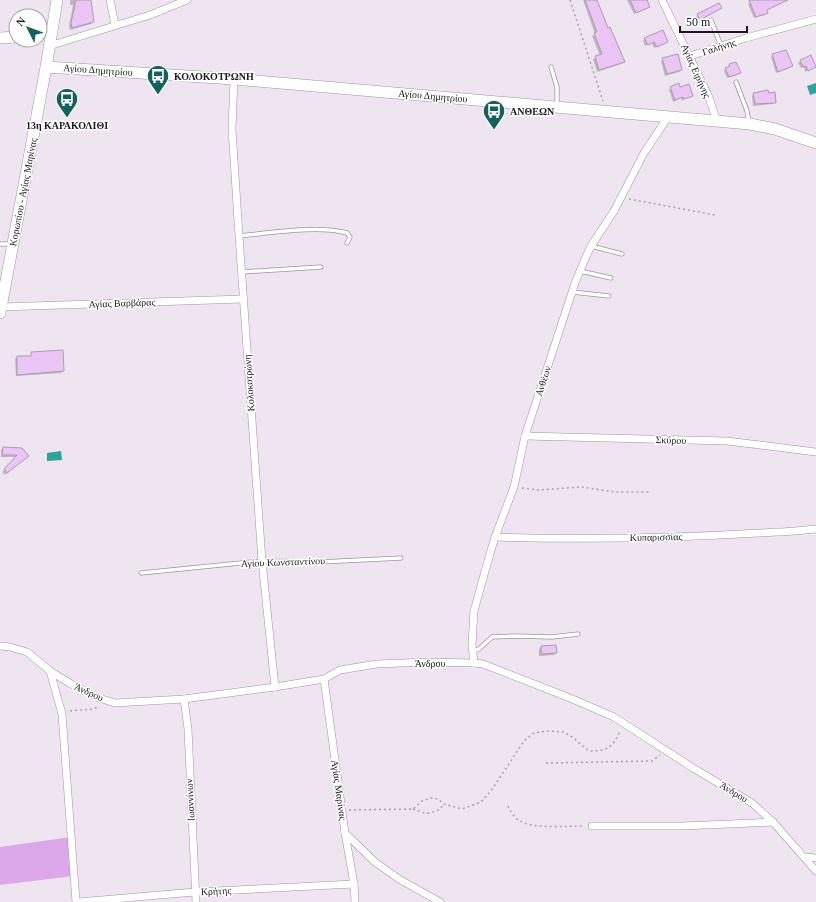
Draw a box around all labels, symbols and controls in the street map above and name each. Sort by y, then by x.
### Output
north arrow [8,8,48,48]
scale bar [680,8,747,34]
text: N [13,14,28,28]
text: 50 m [686,15,711,29]
street label: Γαλήνης [701,36,737,58]
street label: Αγίας Ειρήνης [679,42,713,100]
street label: Αγίου Δημητρίου [63,62,133,78]
bus stop icon: ΚΟΛΟΚΟΤΡΩΝΗ [145,63,171,96]
place label: ΚΟΛΟΚΟΤΡΩΝΗ [174,71,254,82]
bus stop icon: 13η ΚΑΡΑΚΟΛΙΘΙ [54,86,80,119]
street label: Αγίου Δημητρίου [398,87,468,105]
bus stop icon: ΑΝΘΕΩΝ [481,98,507,131]
place label: ΑΝΘΕΩΝ [510,106,555,117]
place label: 13η ΚΑΡΑΚΟΛΙΘΙ [26,120,108,131]
street label: Κορωπίου - Αγίας Μαρίνας [7,137,39,247]
street label: Αγίας Βαρβάρας [88,296,156,310]
street label: Κολοκοτρώνη [242,354,256,412]
street label: Ανθέων [533,364,553,397]
street label: Σκύρου [655,434,687,446]
street label: Κυπαρισσίας [630,531,683,543]
street label: Αγίου Κωνσταντίνου [241,555,325,569]
street label: Άνδρου [415,658,445,669]
street label: Άνδρου [73,681,105,703]
street label: Αγίας Μαρίνας [329,759,349,821]
street label: Ιωαννίνων [183,778,197,822]
street label: Άνδρου [718,779,750,805]
street label: Κρήτης [200,885,232,897]

